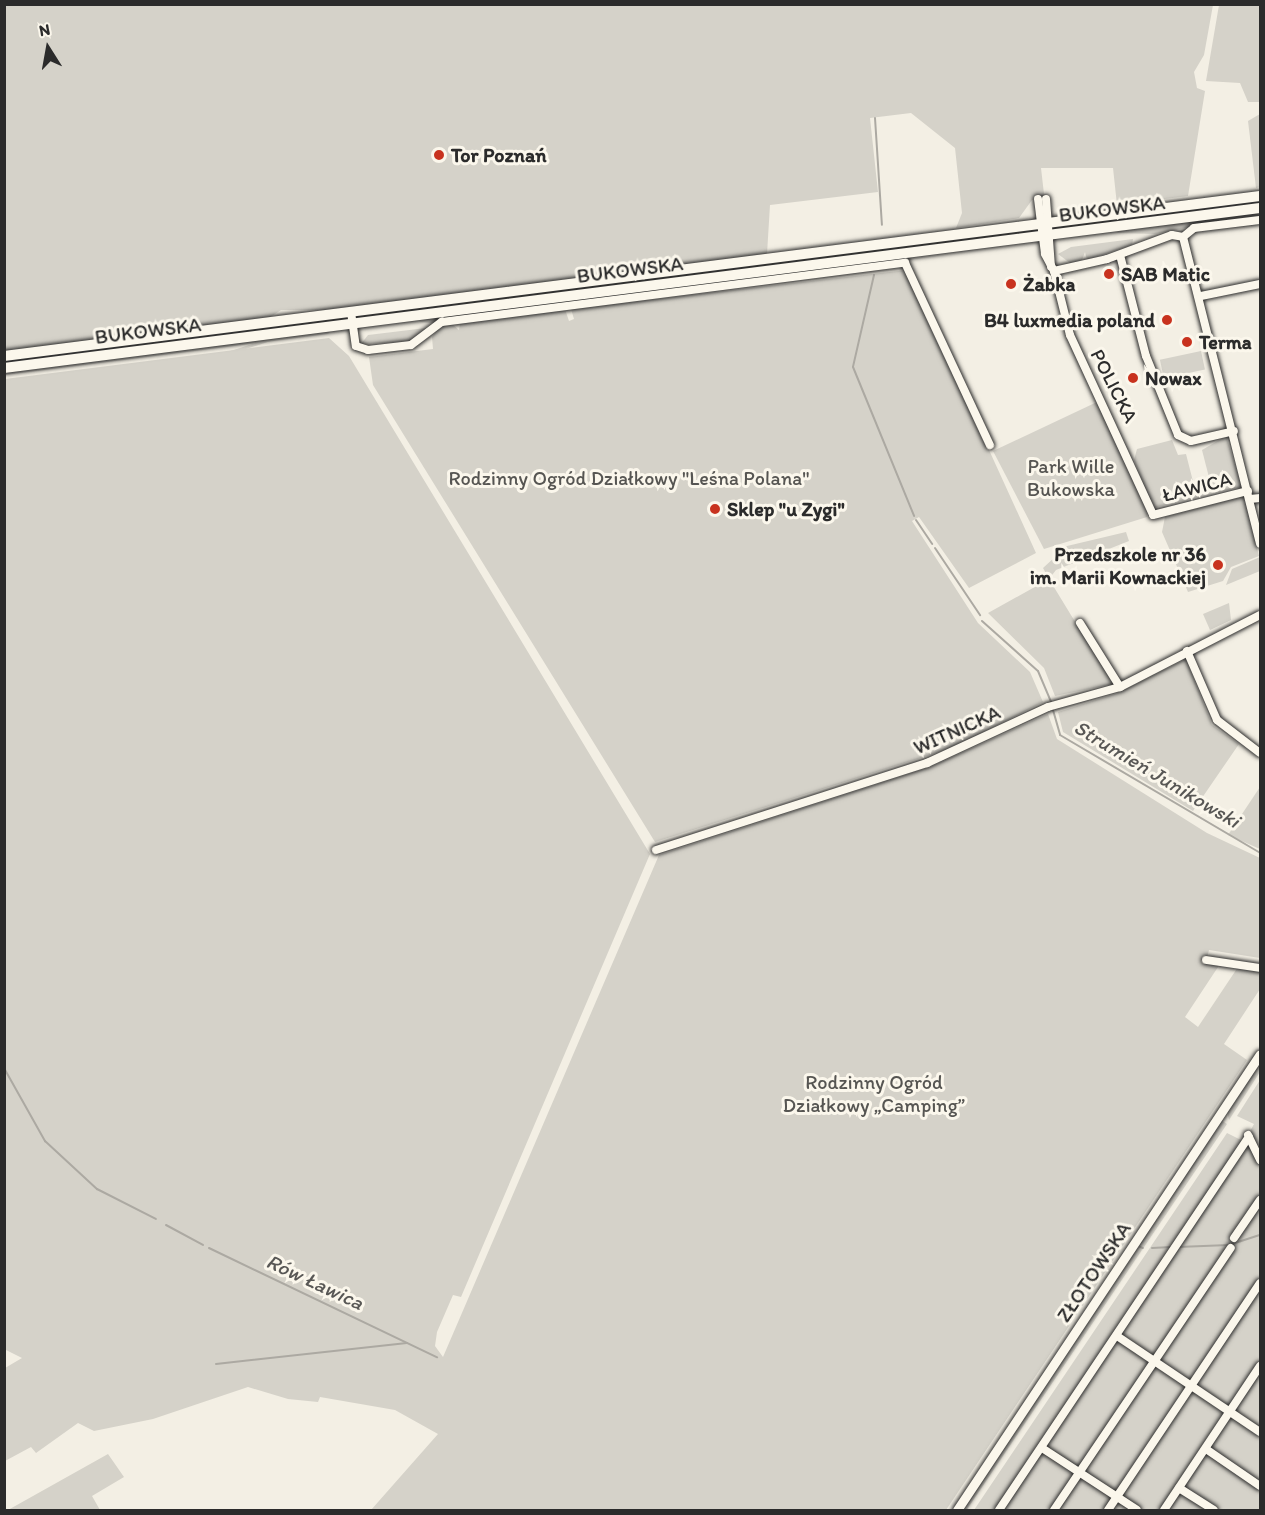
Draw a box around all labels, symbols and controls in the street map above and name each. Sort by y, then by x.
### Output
north arrow [18,18,78,78]
text: N [37,19,52,40]
place label: Tor Poznań [451,143,545,167]
marker: Tor Poznań [432,148,446,162]
street label: BUKOWSKA [1058,191,1166,227]
street label: BUKOWSKA [576,252,684,288]
place label: SAB Matic [1121,262,1210,286]
marker: SAB Matic [1102,267,1116,281]
place label: Żabka [1023,272,1075,296]
marker: Żabka [1004,277,1018,291]
place label: B4 luxmedia poland [983,308,1155,332]
street label: BUKOWSKA [94,313,202,349]
marker: B4 luxmedia poland [1160,313,1174,327]
place label: Terma [1199,330,1252,354]
marker: Terma [1180,335,1194,349]
street label: POLICKA [1085,345,1143,427]
place label: Nowax [1145,366,1202,390]
marker: Nowax [1126,371,1140,385]
park label: Park Wille Bukowska [1027,454,1115,501]
park label: Rodzinny Ogród Działkowy "Leśna Polana" [449,466,809,490]
street label: ŁAWICA [1160,467,1234,507]
place label: Sklep "u Zygi" [727,497,845,521]
marker: Sklep "u Zygi" [708,502,722,516]
place label: Przedszkole nr 36 im. Marii Kownackiej [1030,542,1206,589]
marker: Przedszkole nr 36 im. Marii Kownackiej [1211,558,1225,572]
street label: WITNICKA [910,700,1004,760]
water label: Strumień Junikowski [1069,715,1245,833]
park label: Rodzinny Ogród Działkowy „Camping” [783,1070,965,1117]
street label: ZŁOTOWSKA [1052,1217,1136,1327]
water label: Rów Ławica [262,1249,368,1315]

